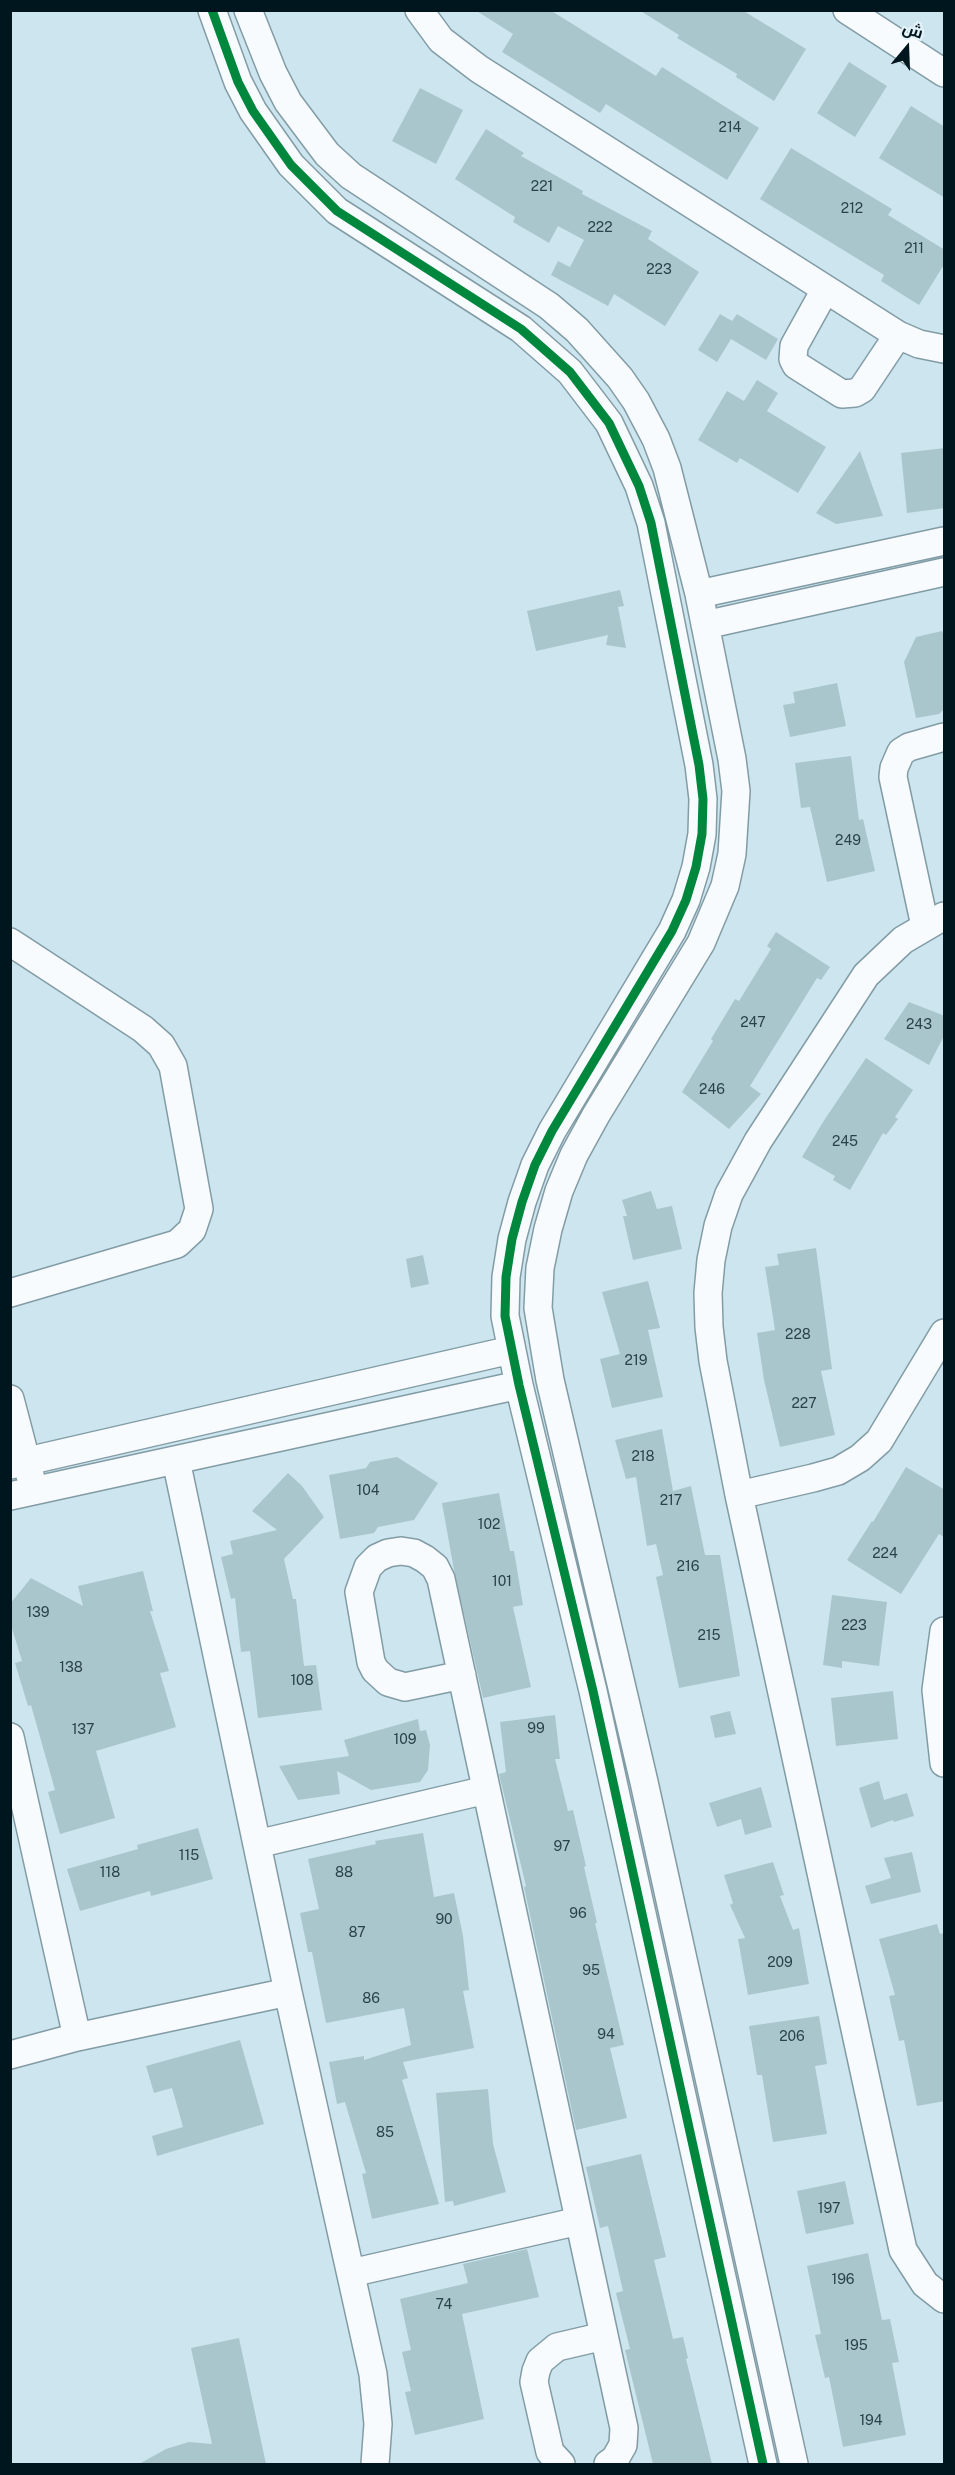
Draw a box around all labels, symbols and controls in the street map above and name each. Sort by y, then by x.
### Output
north arrow [877,18,937,78]
text: ش [900,18,926,43]
house number: 214 [719,120,741,136]
house number: 221 [531,179,553,195]
house number: 212 [841,201,863,217]
house number: 222 [587,220,613,236]
house number: 211 [904,241,924,257]
house number: 223 [646,262,672,278]
house number: 249 [835,833,861,849]
house number: 247 [740,1015,766,1031]
house number: 243 [906,1017,932,1033]
house number: 246 [699,1082,725,1098]
house number: 245 [832,1134,858,1150]
house number: 228 [785,1327,811,1343]
house number: 219 [625,1353,647,1369]
house number: 227 [791,1396,817,1412]
house number: 218 [631,1449,655,1465]
house number: 104 [356,1483,380,1499]
house number: 217 [660,1493,682,1509]
house number: 102 [478,1517,500,1533]
house number: 224 [872,1546,898,1562]
house number: 216 [677,1559,699,1575]
house number: 101 [492,1574,512,1590]
house number: 139 [26,1605,50,1621]
house number: 223 [841,1618,867,1634]
house number: 215 [697,1628,721,1644]
house number: 138 [59,1660,83,1676]
house number: 108 [290,1673,314,1689]
house number: 99 [527,1721,545,1737]
house number: 137 [72,1722,94,1738]
house number: 109 [394,1732,416,1748]
house number: 97 [554,1839,570,1855]
house number: 115 [179,1848,199,1864]
house number: 118 [100,1865,120,1881]
house number: 88 [335,1865,353,1881]
house number: 96 [569,1906,587,1922]
house number: 90 [435,1912,453,1928]
house number: 87 [348,1925,366,1941]
house number: 209 [767,1955,793,1971]
house number: 95 [582,1963,600,1979]
house number: 86 [362,1991,380,2007]
house number: 94 [597,2027,615,2043]
house number: 206 [779,2029,805,2045]
house number: 85 [376,2125,394,2141]
house number: 197 [818,2201,840,2217]
house number: 196 [831,2272,855,2288]
house number: 74 [436,2297,452,2313]
house number: 195 [844,2338,868,2354]
house number: 194 [859,2413,883,2429]

